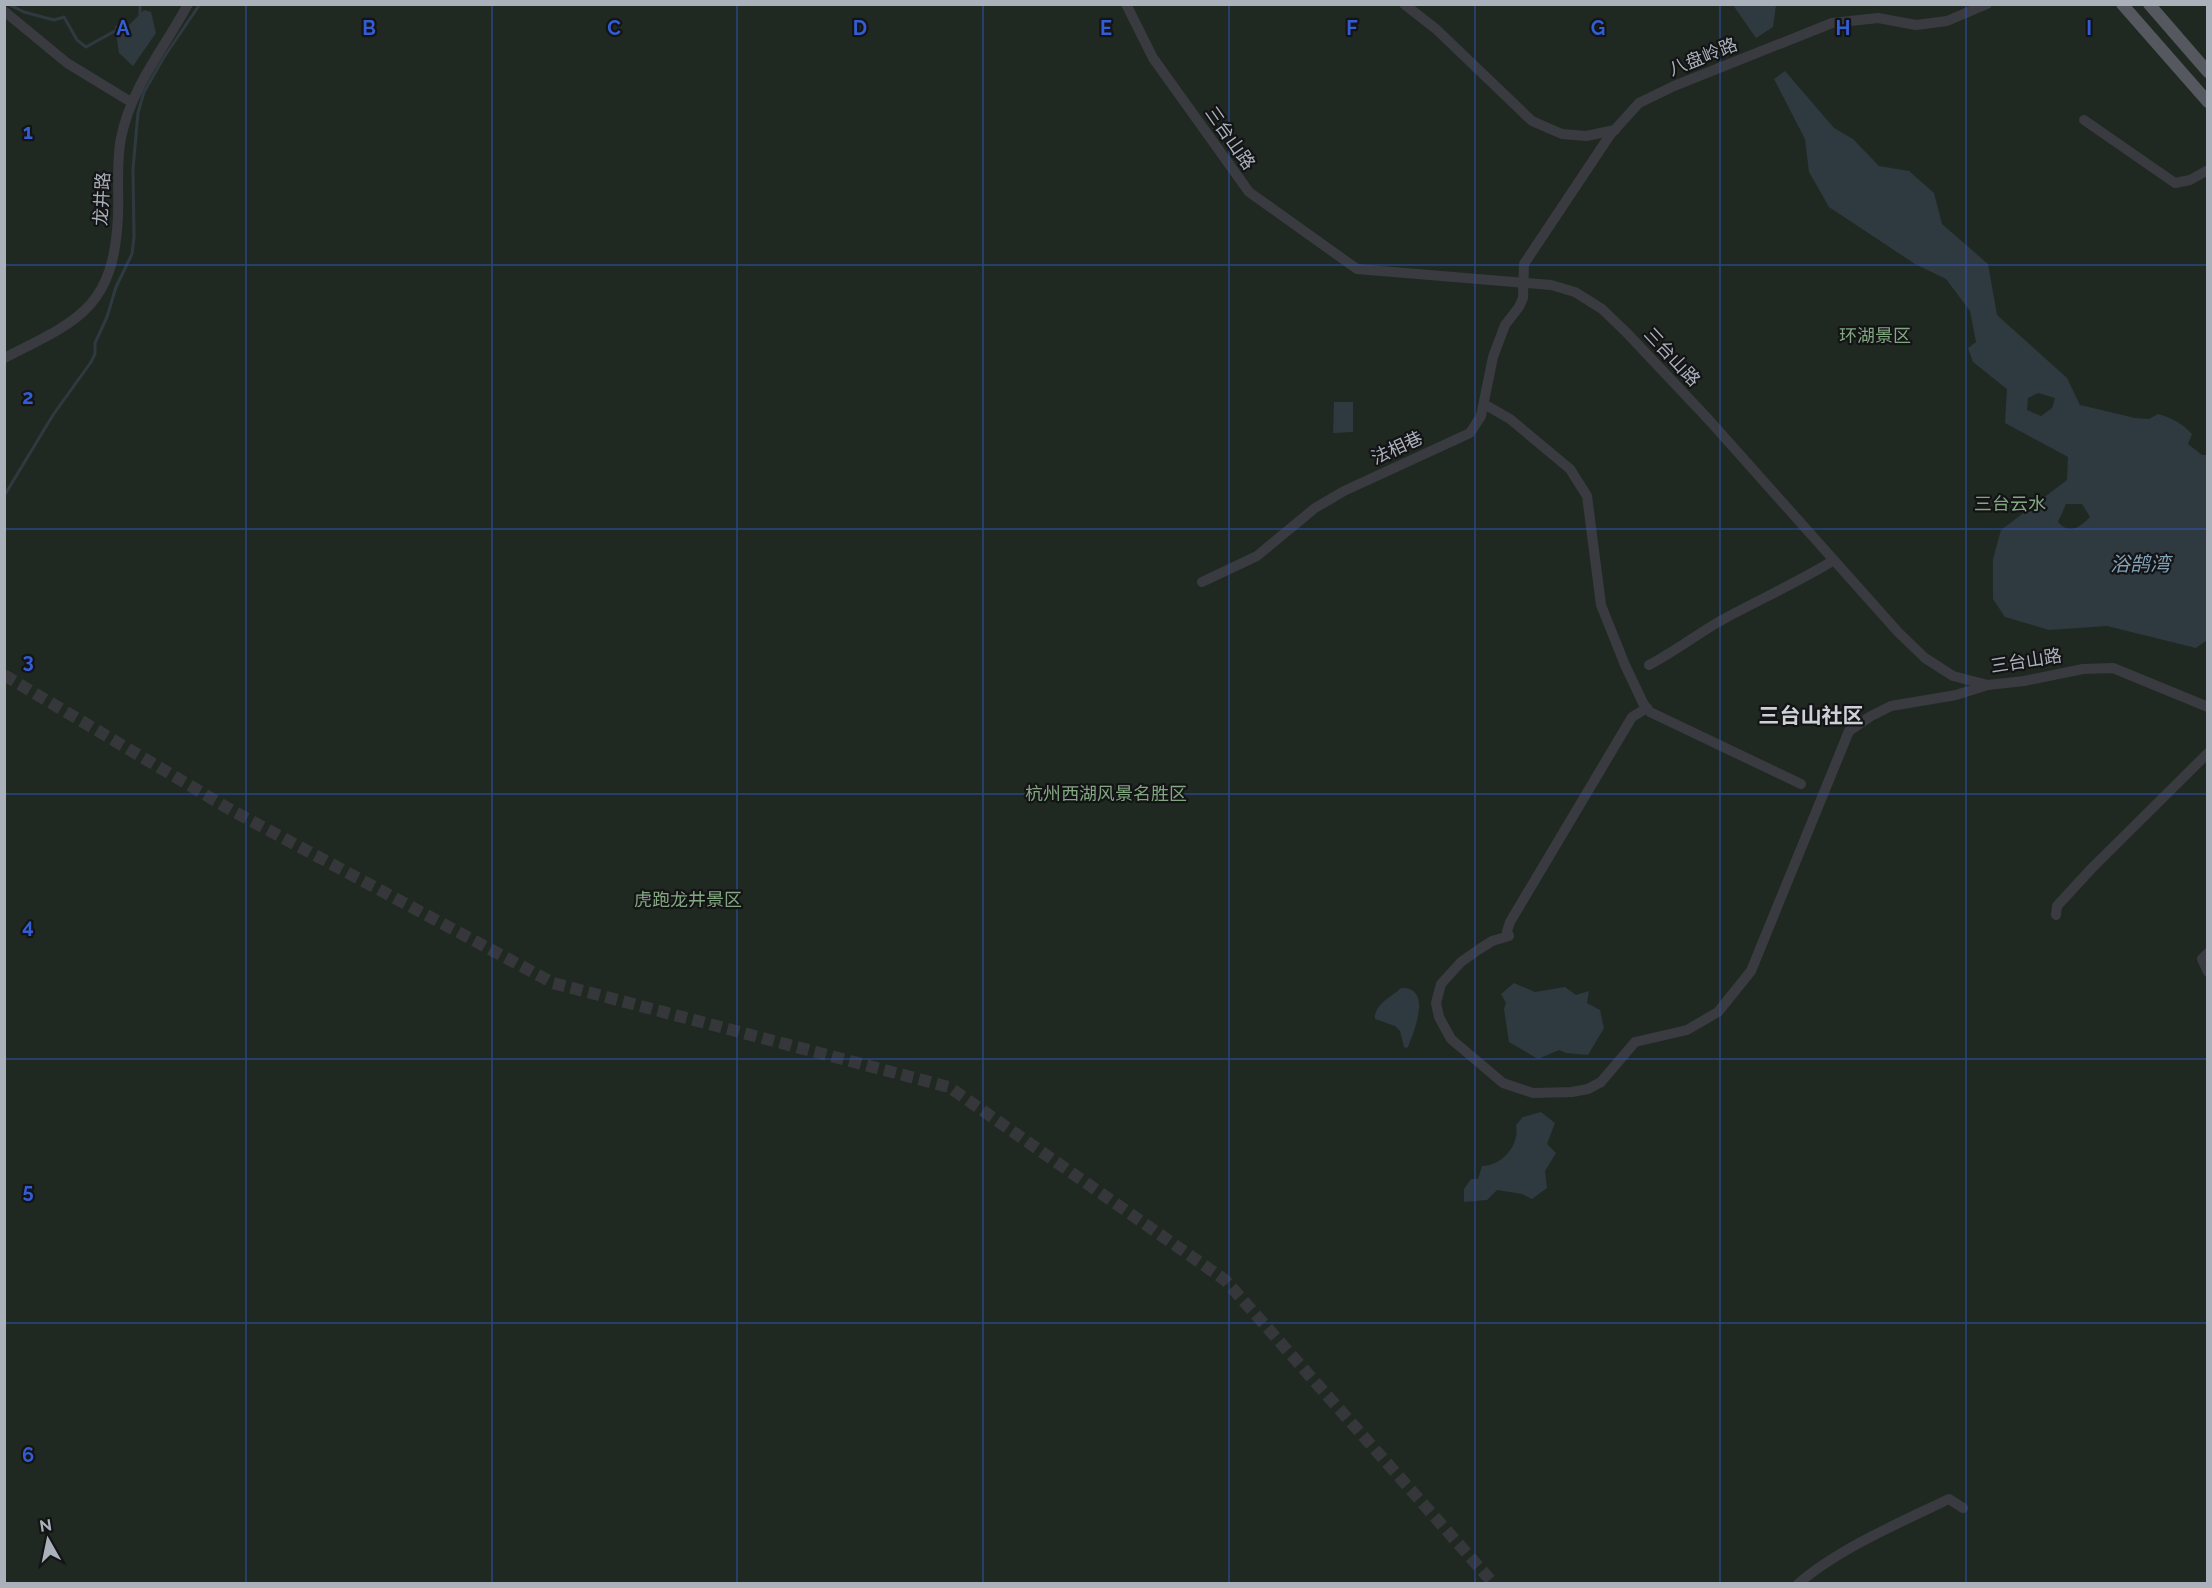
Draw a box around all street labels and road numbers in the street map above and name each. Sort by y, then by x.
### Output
street label: 八盘岭路 [1666,33,1740,80]
street label: 三台山路 [1201,102,1260,173]
street label: 龙井路 [90,171,113,226]
street label: 三台山路 [1640,323,1705,390]
street label: 法相巷 [1368,427,1426,468]
street label: 三台山路 [1989,645,2063,677]

